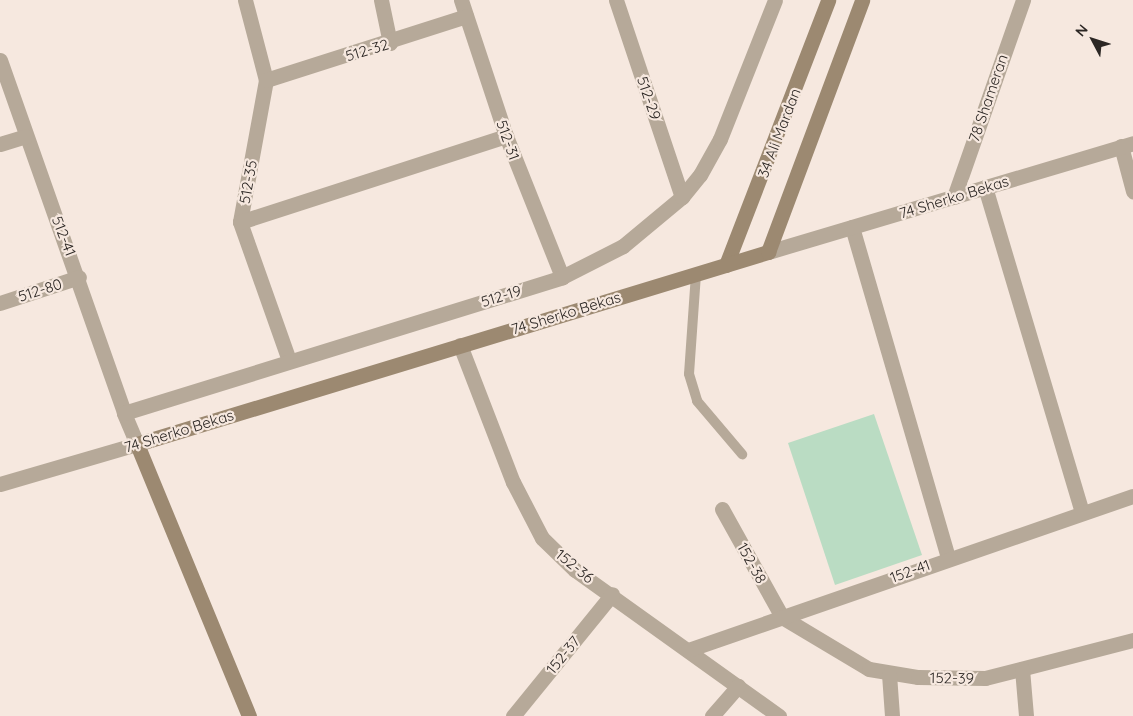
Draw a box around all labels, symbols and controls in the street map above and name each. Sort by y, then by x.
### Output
north arrow [1068,15,1118,65]
text: N [1071,21,1092,40]
street label: 512-32 [343,35,391,65]
street label: 78 Shameran [965,52,1011,144]
street label: 512-29 [633,74,665,122]
street label: 34 Ali Mardan [754,86,804,180]
street label: 512-31 [492,118,524,162]
street label: 512-35 [235,159,261,205]
street label: 74 Sherko Bekas [897,172,1011,222]
street label: 512-41 [48,214,80,258]
street label: 512-80 [16,275,64,305]
street label: 512-19 [479,281,523,311]
street label: 74 Sherko Bekas [509,288,623,338]
street label: 74 Sherko Bekas [122,406,236,456]
street label: 152-38 [734,539,770,587]
street label: 152-36 [552,545,598,587]
street label: 152-41 [888,555,932,587]
street label: 152-37 [542,632,584,678]
street label: 152-39 [930,669,974,687]

